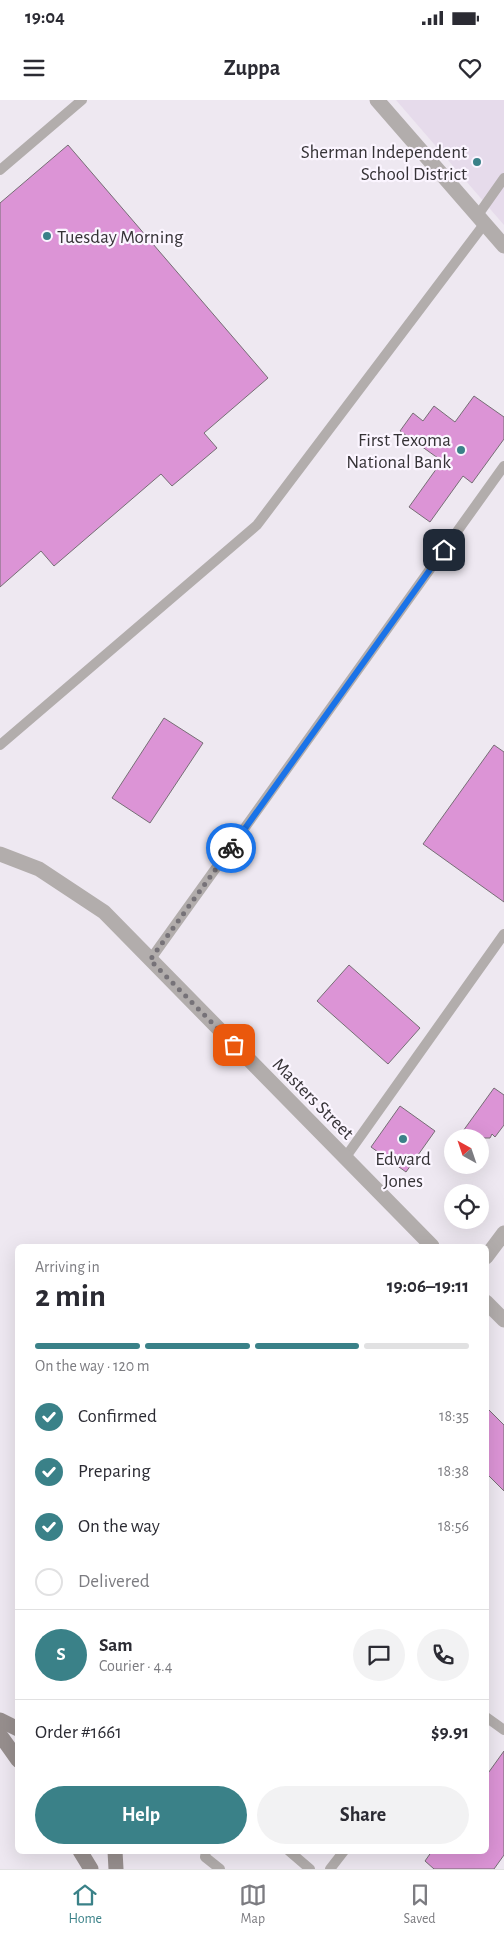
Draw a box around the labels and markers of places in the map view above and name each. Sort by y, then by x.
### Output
place label: Sherman Independent School District [301,143,467,184]
marker: Sherman Independent School District [471,156,483,168]
place label: Tuesday Morning [57,228,184,247]
marker: Tuesday Morning [41,230,53,242]
place label: First Texoma National Bank [346,431,451,472]
marker: First Texoma National Bank [455,444,467,456]
pin [423,529,465,571]
pin [213,1024,255,1066]
marker: Edward Jones [397,1133,409,1145]
place label: Edward Jones [375,1150,431,1191]

